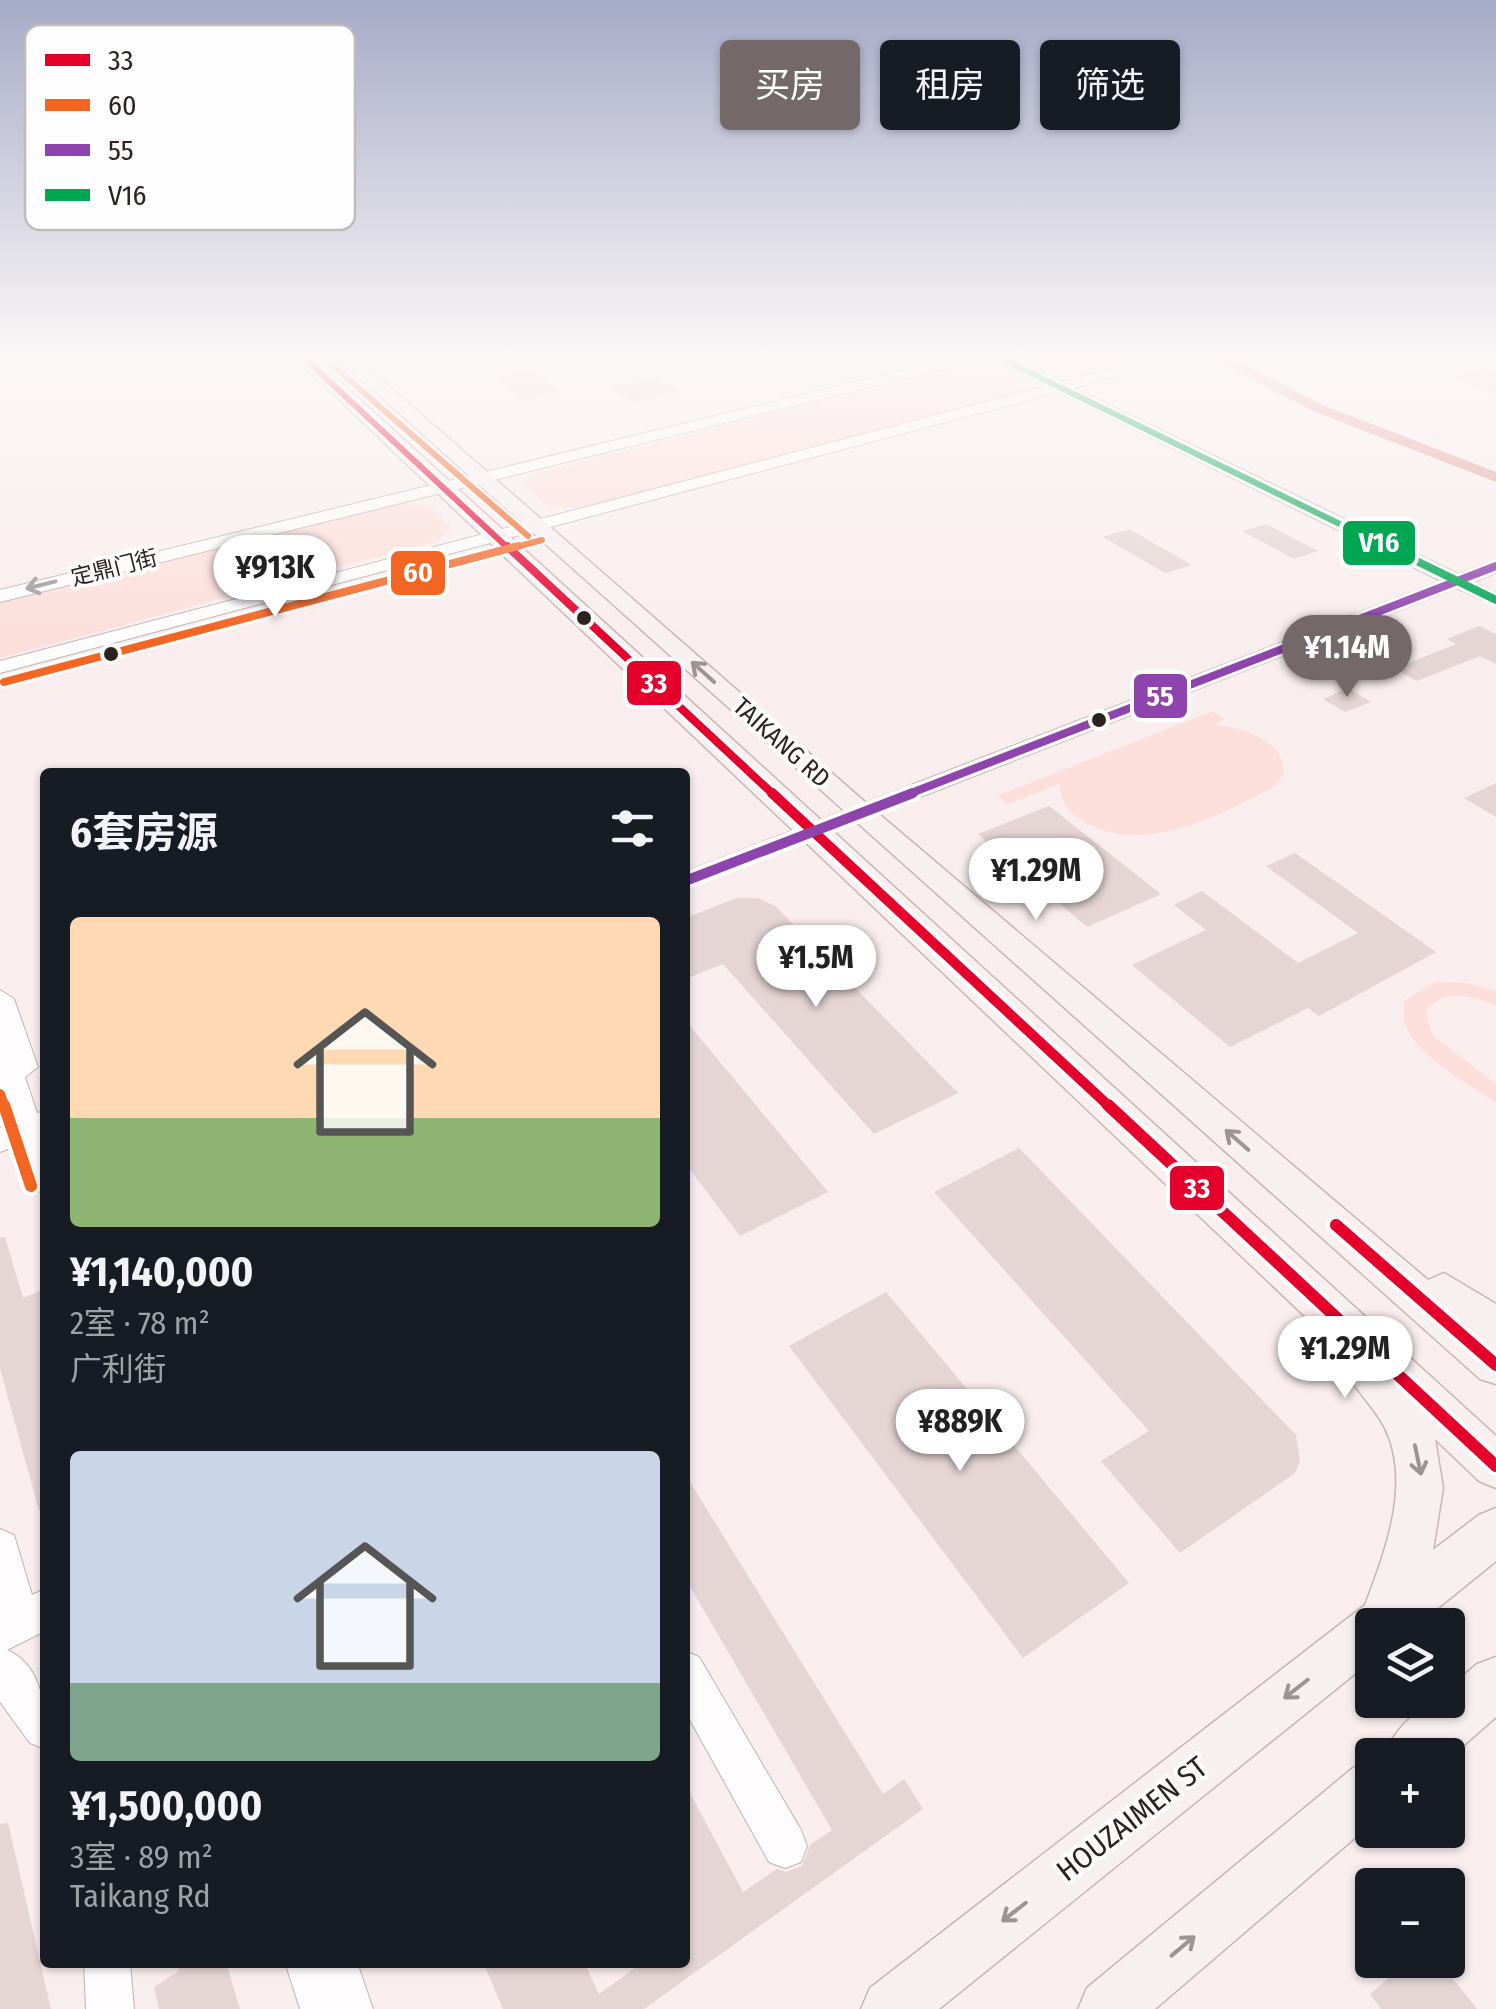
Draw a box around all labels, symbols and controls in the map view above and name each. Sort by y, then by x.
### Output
legend [25,25,355,230]
chip: 买房 [720,40,860,130]
chip: 租房 [880,40,1020,130]
chip: 筛选 [1040,40,1180,130]
text: 33 [108,44,133,77]
text: 60 [108,89,136,122]
text: 55 [108,134,134,167]
text: V16 [108,179,147,212]
line badge: V16 [1341,519,1417,567]
text: V16 [1358,526,1399,559]
pin: ¥913K [205,535,345,620]
street label: 定鼎门街 [68,544,160,591]
text: ¥913K [235,548,315,586]
line badge: 60 [389,549,447,597]
text: 60 [403,556,433,589]
one-way arrow [26,577,57,596]
unlabelled marker [574,608,594,628]
pin: ¥1.14M [1266,615,1428,700]
text: ¥1.14M [1304,628,1390,666]
unlabelled marker [101,644,121,664]
line badge: 33 [625,659,683,707]
one-way arrow [691,661,716,684]
text: 33 [640,667,667,700]
line badge: 55 [1132,672,1189,720]
text: 55 [1146,680,1174,713]
street label: TAIKANG RD [727,691,836,794]
unlabelled marker [1089,710,1109,730]
icon: filters [605,801,660,856]
text: 6套房源 [70,808,218,858]
pin: ¥1.29M [955,838,1117,923]
text: ¥1.29M [991,851,1081,889]
pin: ¥1.5M [746,925,886,1010]
text: ¥1.5M [778,938,854,976]
icon: home [275,982,455,1162]
one-way arrow [1225,1129,1251,1151]
line badge: 33 [1168,1164,1226,1212]
text: 33 [1183,1172,1210,1205]
text: ¥1,140,000 [70,1247,254,1297]
text: 2室 · 78 m² [70,1304,210,1342]
pin: ¥1.29M [1264,1316,1426,1401]
text: ¥1.29M [1300,1329,1390,1367]
text: 广利街 [70,1350,166,1388]
pin: ¥889K [890,1389,1030,1474]
text: ¥889K [918,1402,1002,1440]
one-way arrow [1410,1443,1428,1475]
icon: home [275,1516,455,1696]
map controls [1355,1608,1465,1978]
button: layers [1355,1608,1465,1718]
one-way arrow [1283,1678,1310,1699]
button: + [1355,1738,1465,1848]
street label: HOUZAIMEN ST [1050,1749,1214,1889]
text: ¥1,500,000 [70,1781,262,1831]
text: 3室 · 89 m² [70,1838,213,1876]
button: − [1355,1868,1465,1978]
text: Taikang Rd [70,1877,211,1915]
one-way arrow [1001,1901,1027,1923]
one-way arrow [1170,1935,1195,1958]

